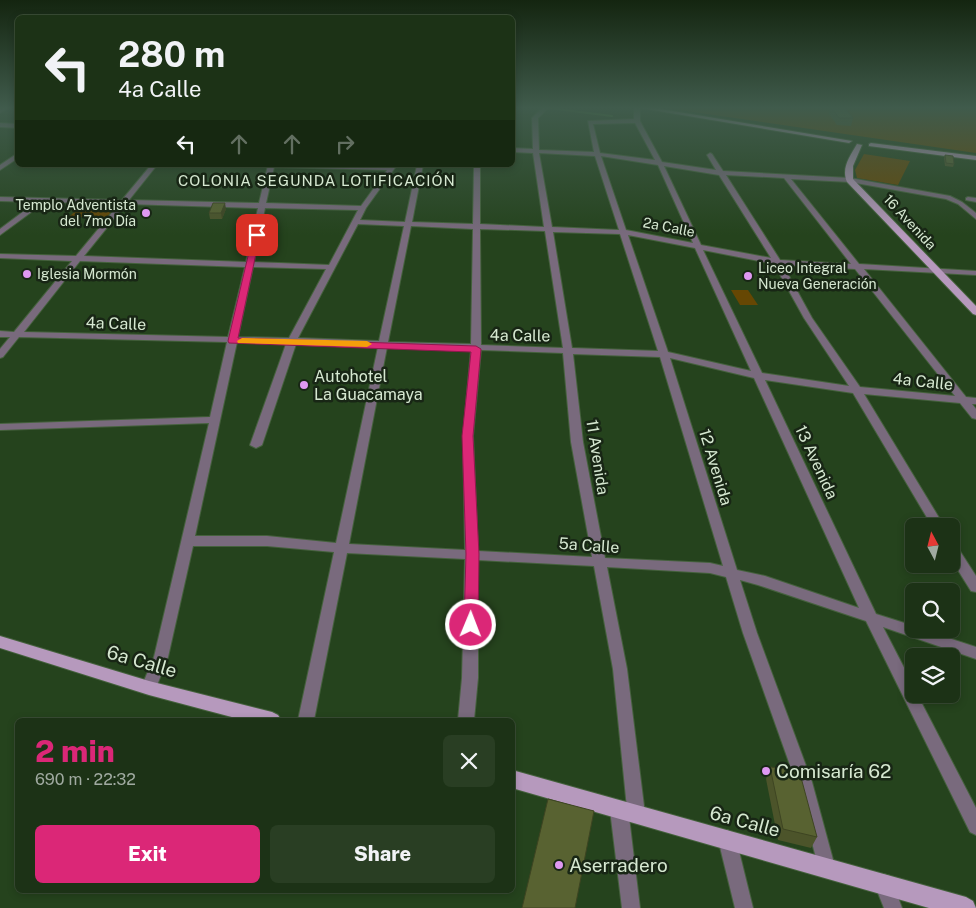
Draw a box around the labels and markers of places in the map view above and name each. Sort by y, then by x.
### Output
place label: Templo Adventista del 7mo Día [15,197,136,229]
marker: Templo Adventista del 7mo Día [140,207,152,219]
pin [236,214,278,256]
place label: Liceo Integral Nueva Generación [758,260,877,292]
place label: Iglesia Mormón [37,266,137,282]
marker: Iglesia Mormón [21,268,33,280]
marker: Liceo Integral Nueva Generación [742,270,754,282]
place label: Autohotel La Guacamaya [314,367,423,404]
marker: Autohotel La Guacamaya [298,379,310,391]
place label: Comisaría 62 [776,760,891,782]
marker: Comisaría 62 [760,765,772,777]
place label: Aserradero [569,854,668,876]
marker: Aserradero [553,859,565,871]

